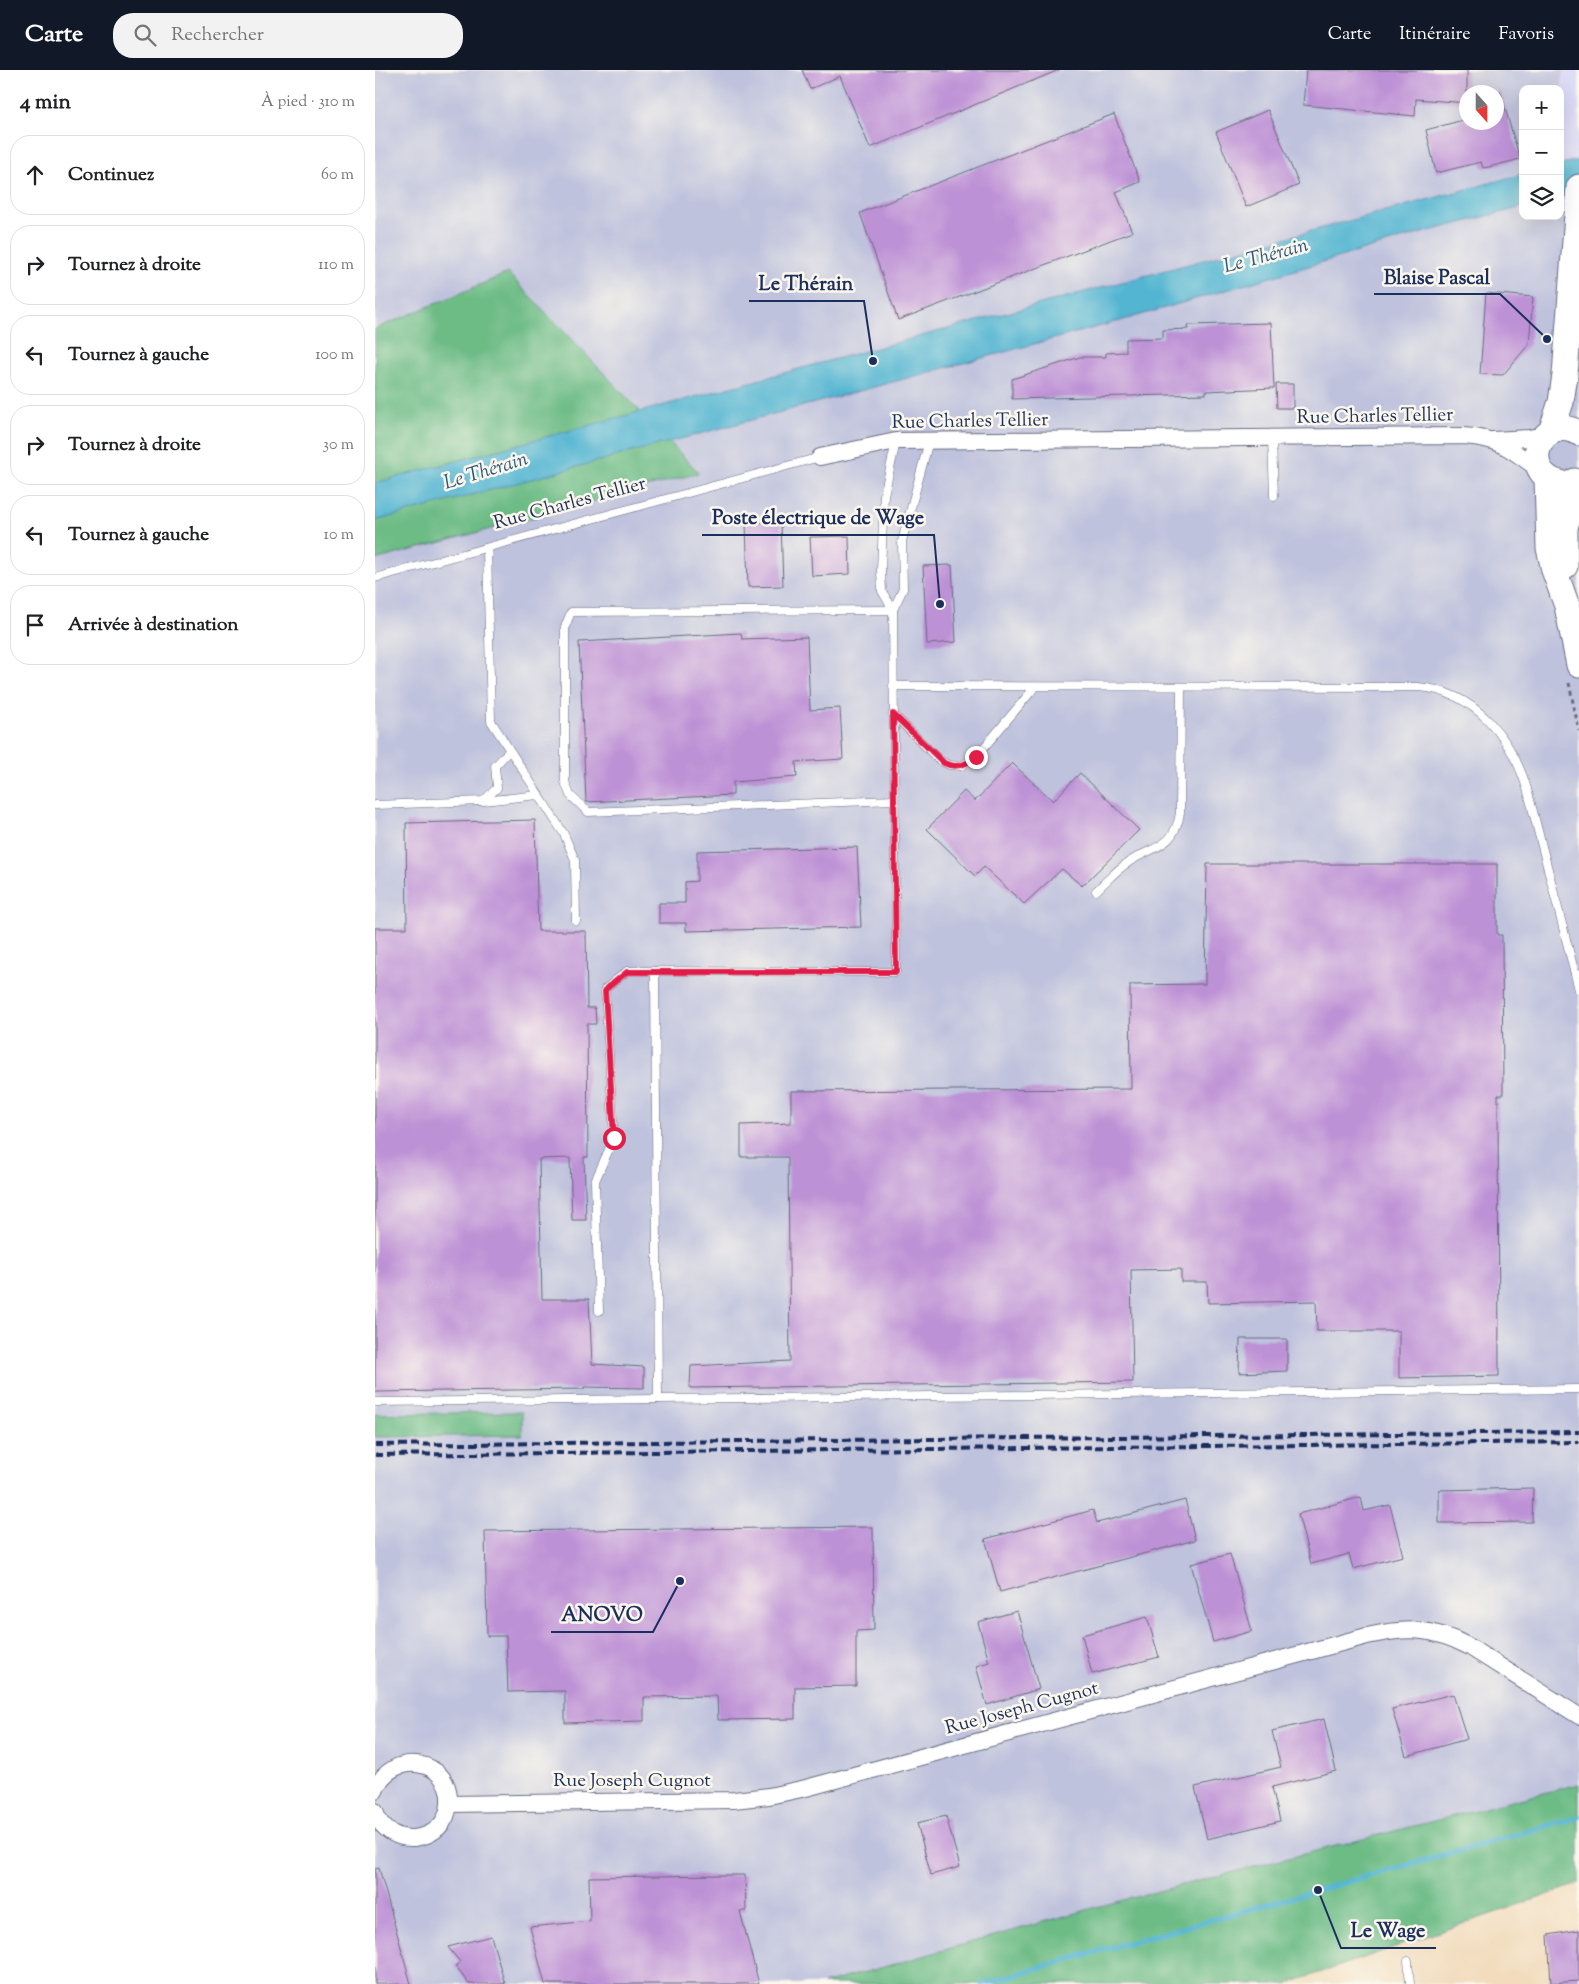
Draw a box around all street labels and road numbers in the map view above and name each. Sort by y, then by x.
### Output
street label: Rue Charles Tellier [1296,402,1454,432]
street label: Rue Charles Tellier [891,407,1049,437]
street label: Rue Charles Tellier [491,471,649,537]
street label: Rue Joseph Cugnot [942,1675,1102,1742]
street label: Rue Joseph Cugnot [553,1768,711,1795]

